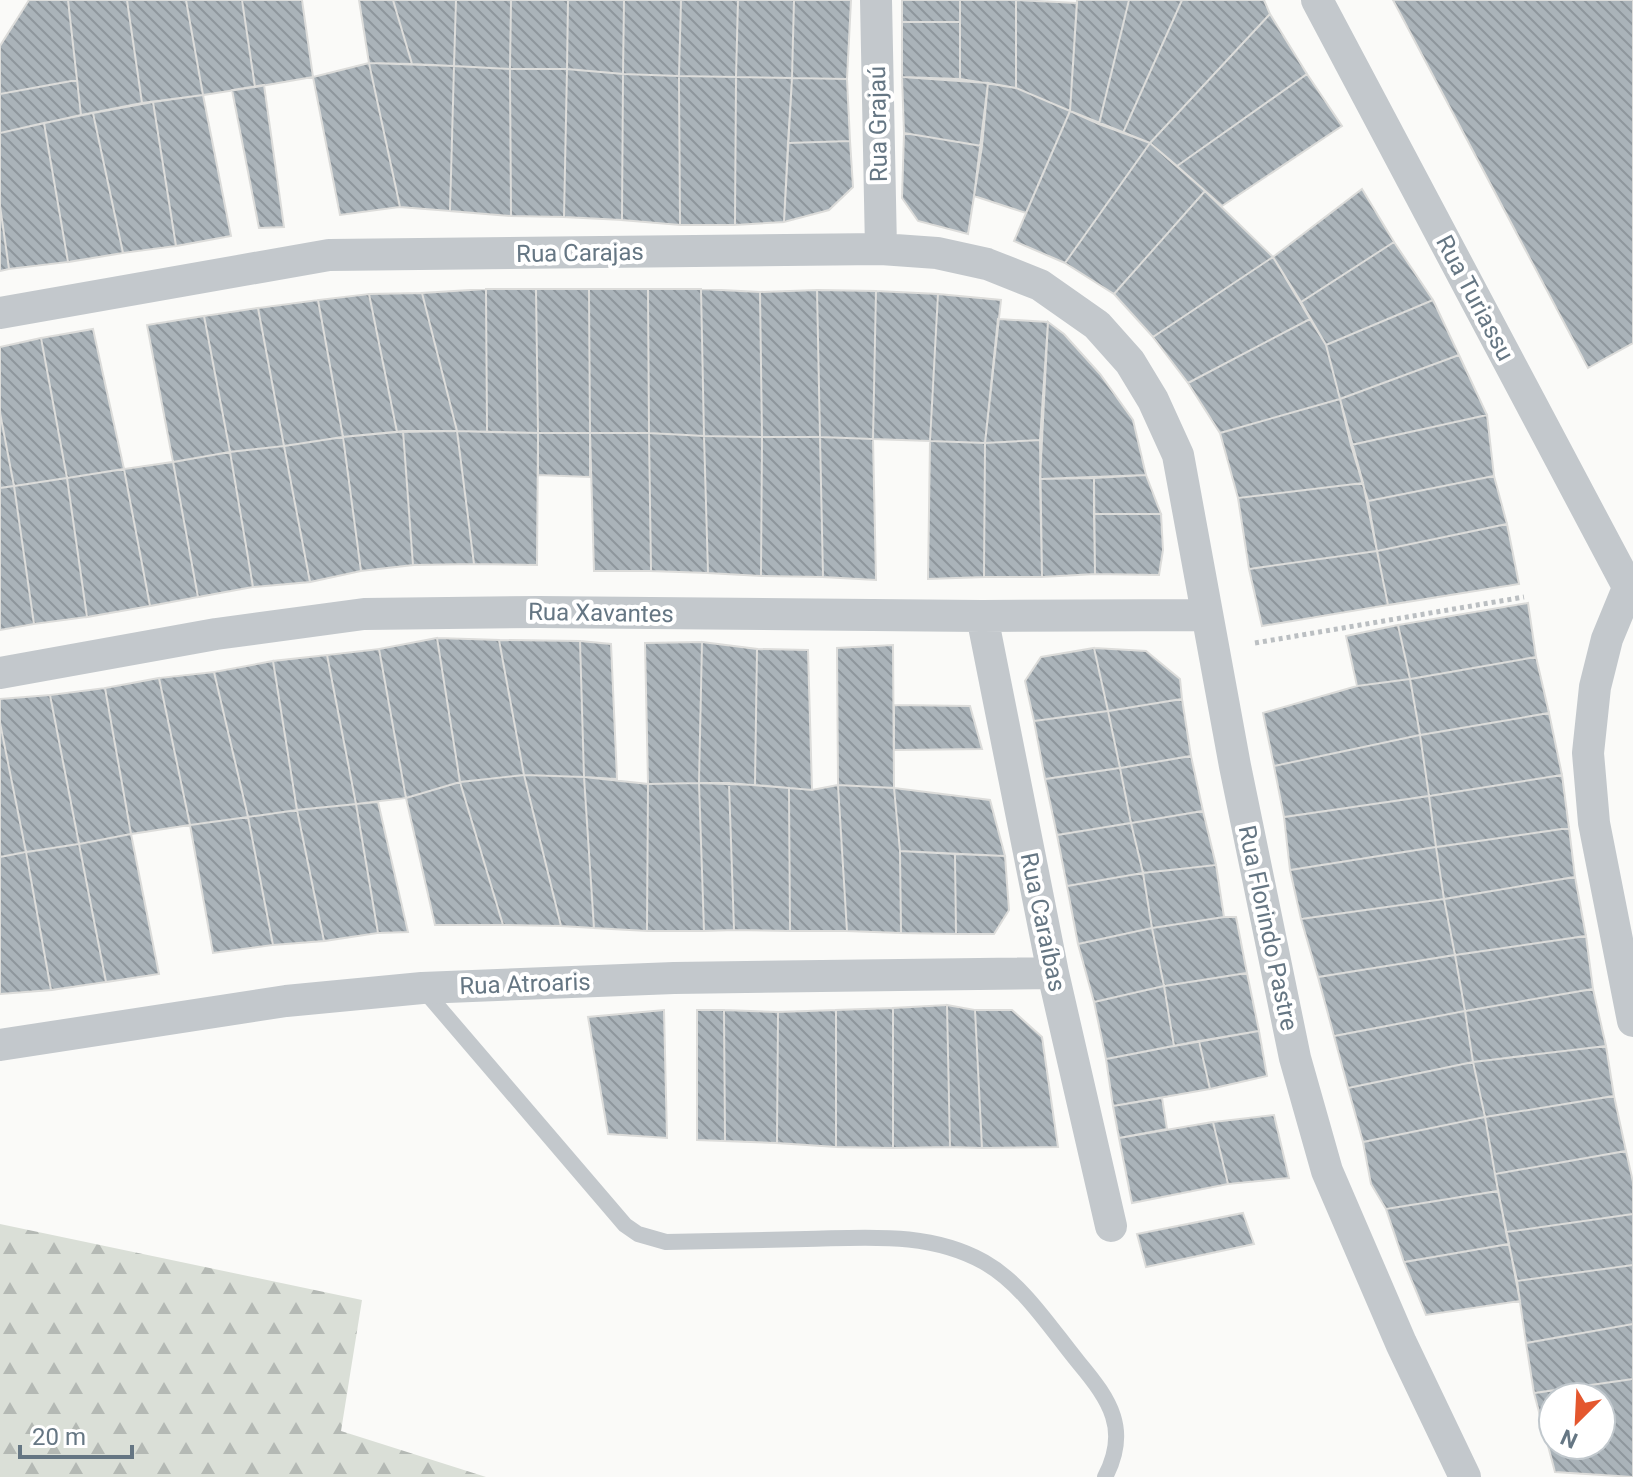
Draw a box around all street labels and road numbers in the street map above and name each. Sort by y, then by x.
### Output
street label: Rua Grajaú [863,66,893,182]
street label: Rua Turiassu [1430,230,1520,366]
street label: Rua Carajas [516,238,644,268]
street label: Rua Xavantes [528,598,674,628]
street label: Rua Florindo Pastre [1233,823,1303,1033]
street label: Rua Caraíbas [1015,850,1071,994]
street label: Rua Atroaris [459,968,591,1000]

